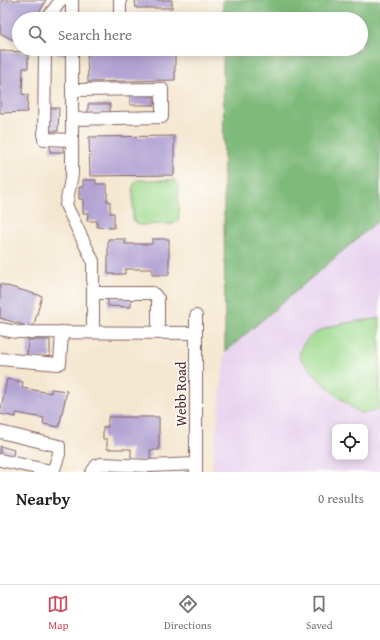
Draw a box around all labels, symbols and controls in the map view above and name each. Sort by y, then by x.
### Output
search box [12,12,368,56]
icon: search [26,23,48,45]
text: Search here [58,24,132,45]
street label: Webb Road [171,361,191,426]
map controls [332,424,368,460]
button: locate [332,424,368,460]
text: Nearby [16,486,70,511]
text: 0 results [318,489,364,508]
tab: Map [47,593,69,633]
tab: Directions [164,593,211,633]
tab: Saved [306,593,333,633]

